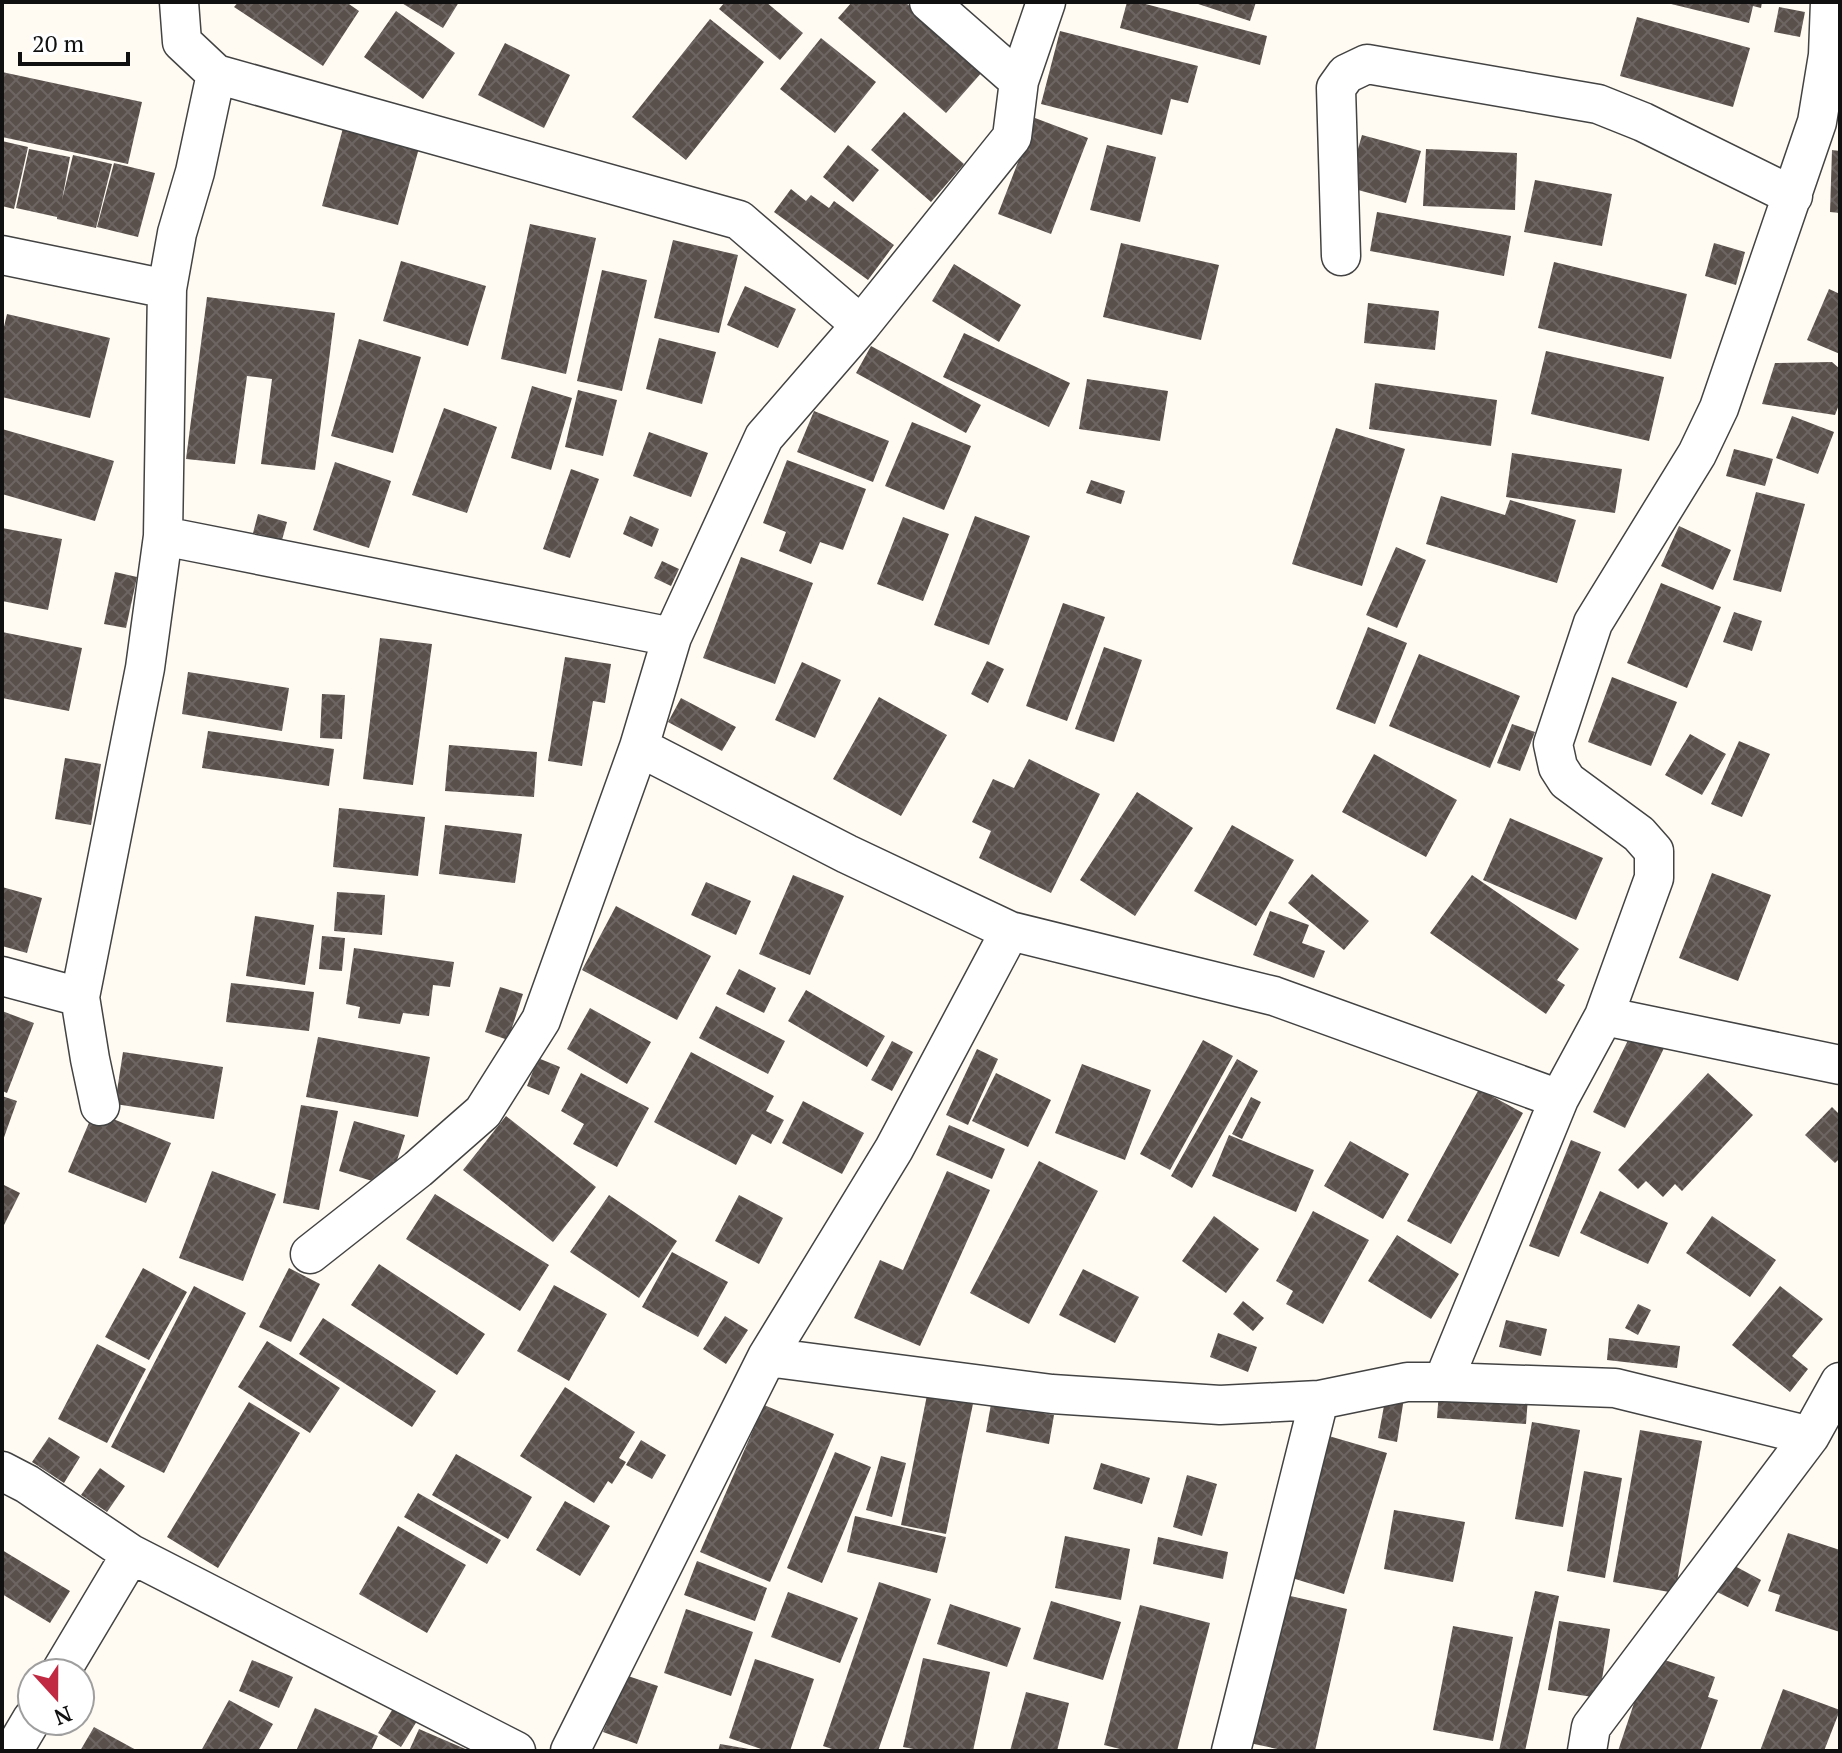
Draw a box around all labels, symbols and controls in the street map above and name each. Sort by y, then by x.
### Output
scale bar [20,16,128,66]
text: 20 m [32,27,84,59]
north arrow [16,1657,96,1737]
text: N [50,1700,76,1733]

